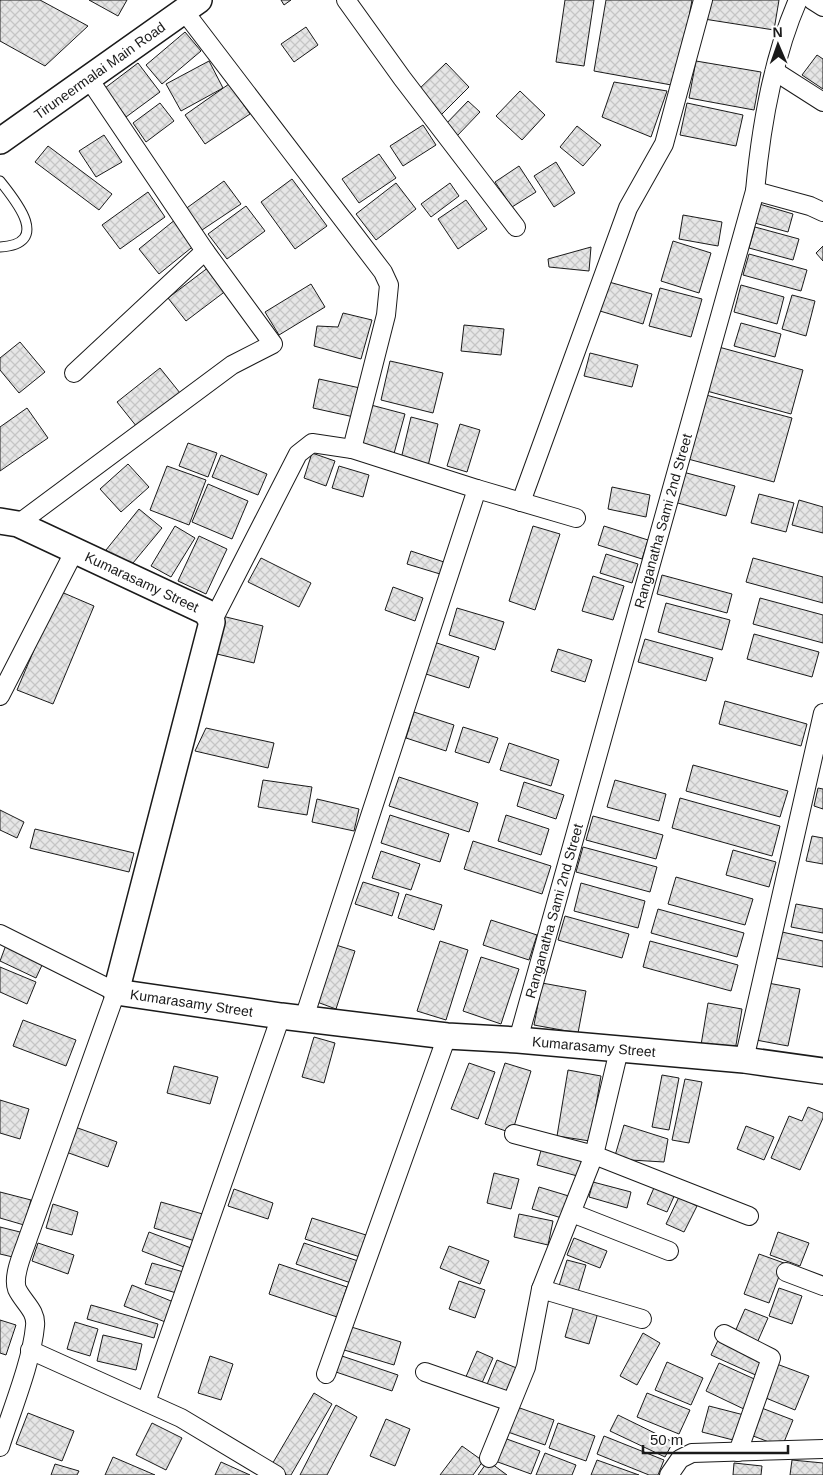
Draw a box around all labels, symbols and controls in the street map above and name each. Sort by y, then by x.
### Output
street label: Tiruneermalai Main Road [31,19,168,122]
north arrow [753,20,803,70]
text: N [772,24,783,40]
street label: Ranganatha Sami 2nd Street [631,432,695,610]
street label: Kumarasamy Street [82,548,201,616]
street label: Ranganatha Sami 2nd Street [522,822,586,1000]
street label: Kumarasamy Street [129,986,254,1020]
street label: Kumarasamy Street [532,1033,656,1060]
scale bar [643,1422,788,1454]
text: 50 m [650,1431,683,1448]

